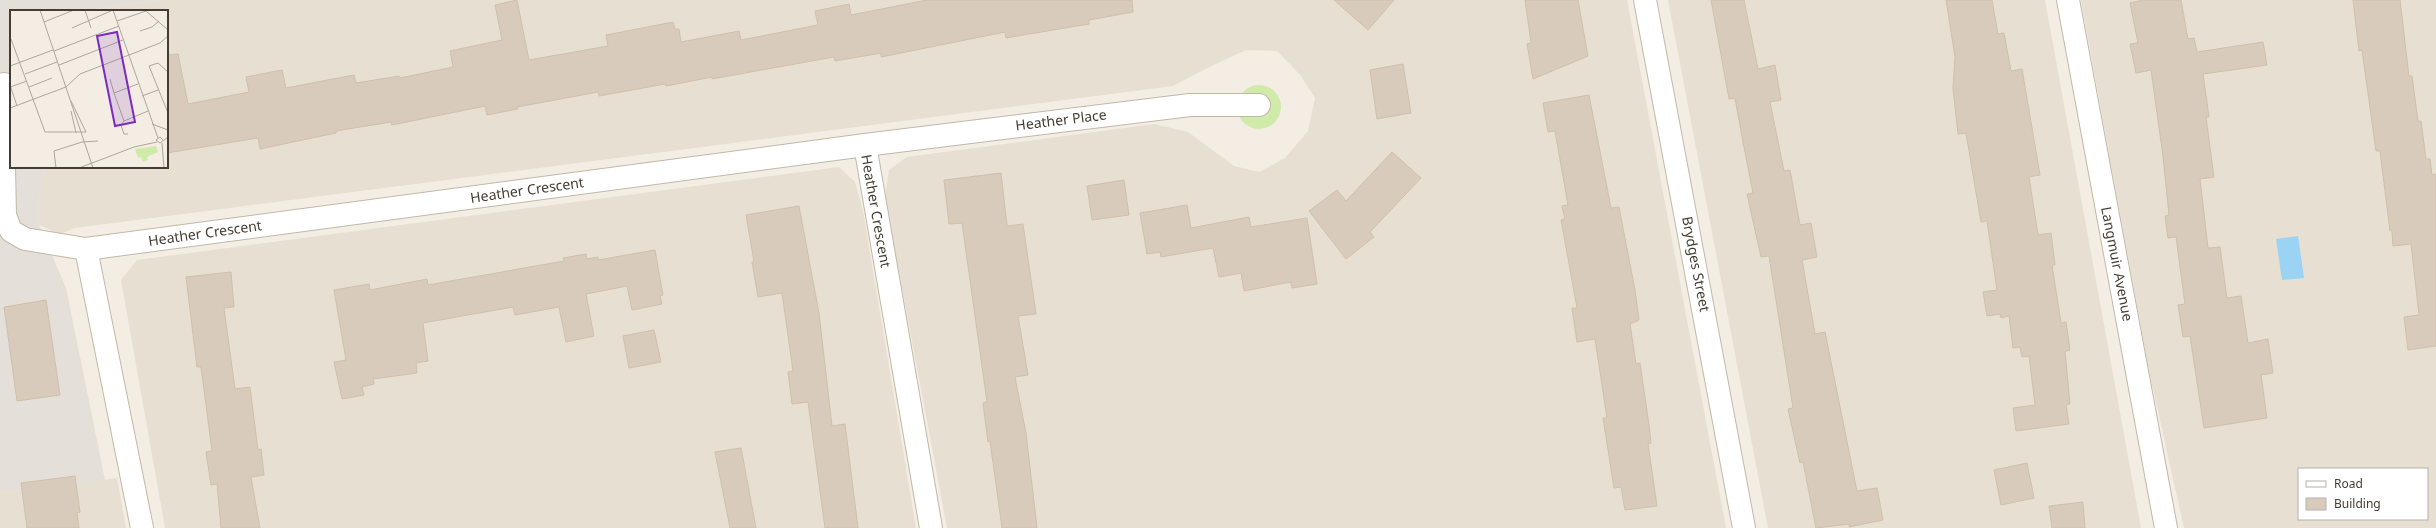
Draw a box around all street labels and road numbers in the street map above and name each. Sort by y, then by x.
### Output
street label: Heather Place [1014,104,1108,135]
street label: Heather Crescent [857,153,896,269]
street label: Heather Crescent [469,172,585,207]
street label: Langmuir Avenue [2097,205,2138,323]
street label: Heather Crescent [147,215,263,250]
street label: Brydges Street [1678,215,1715,313]

